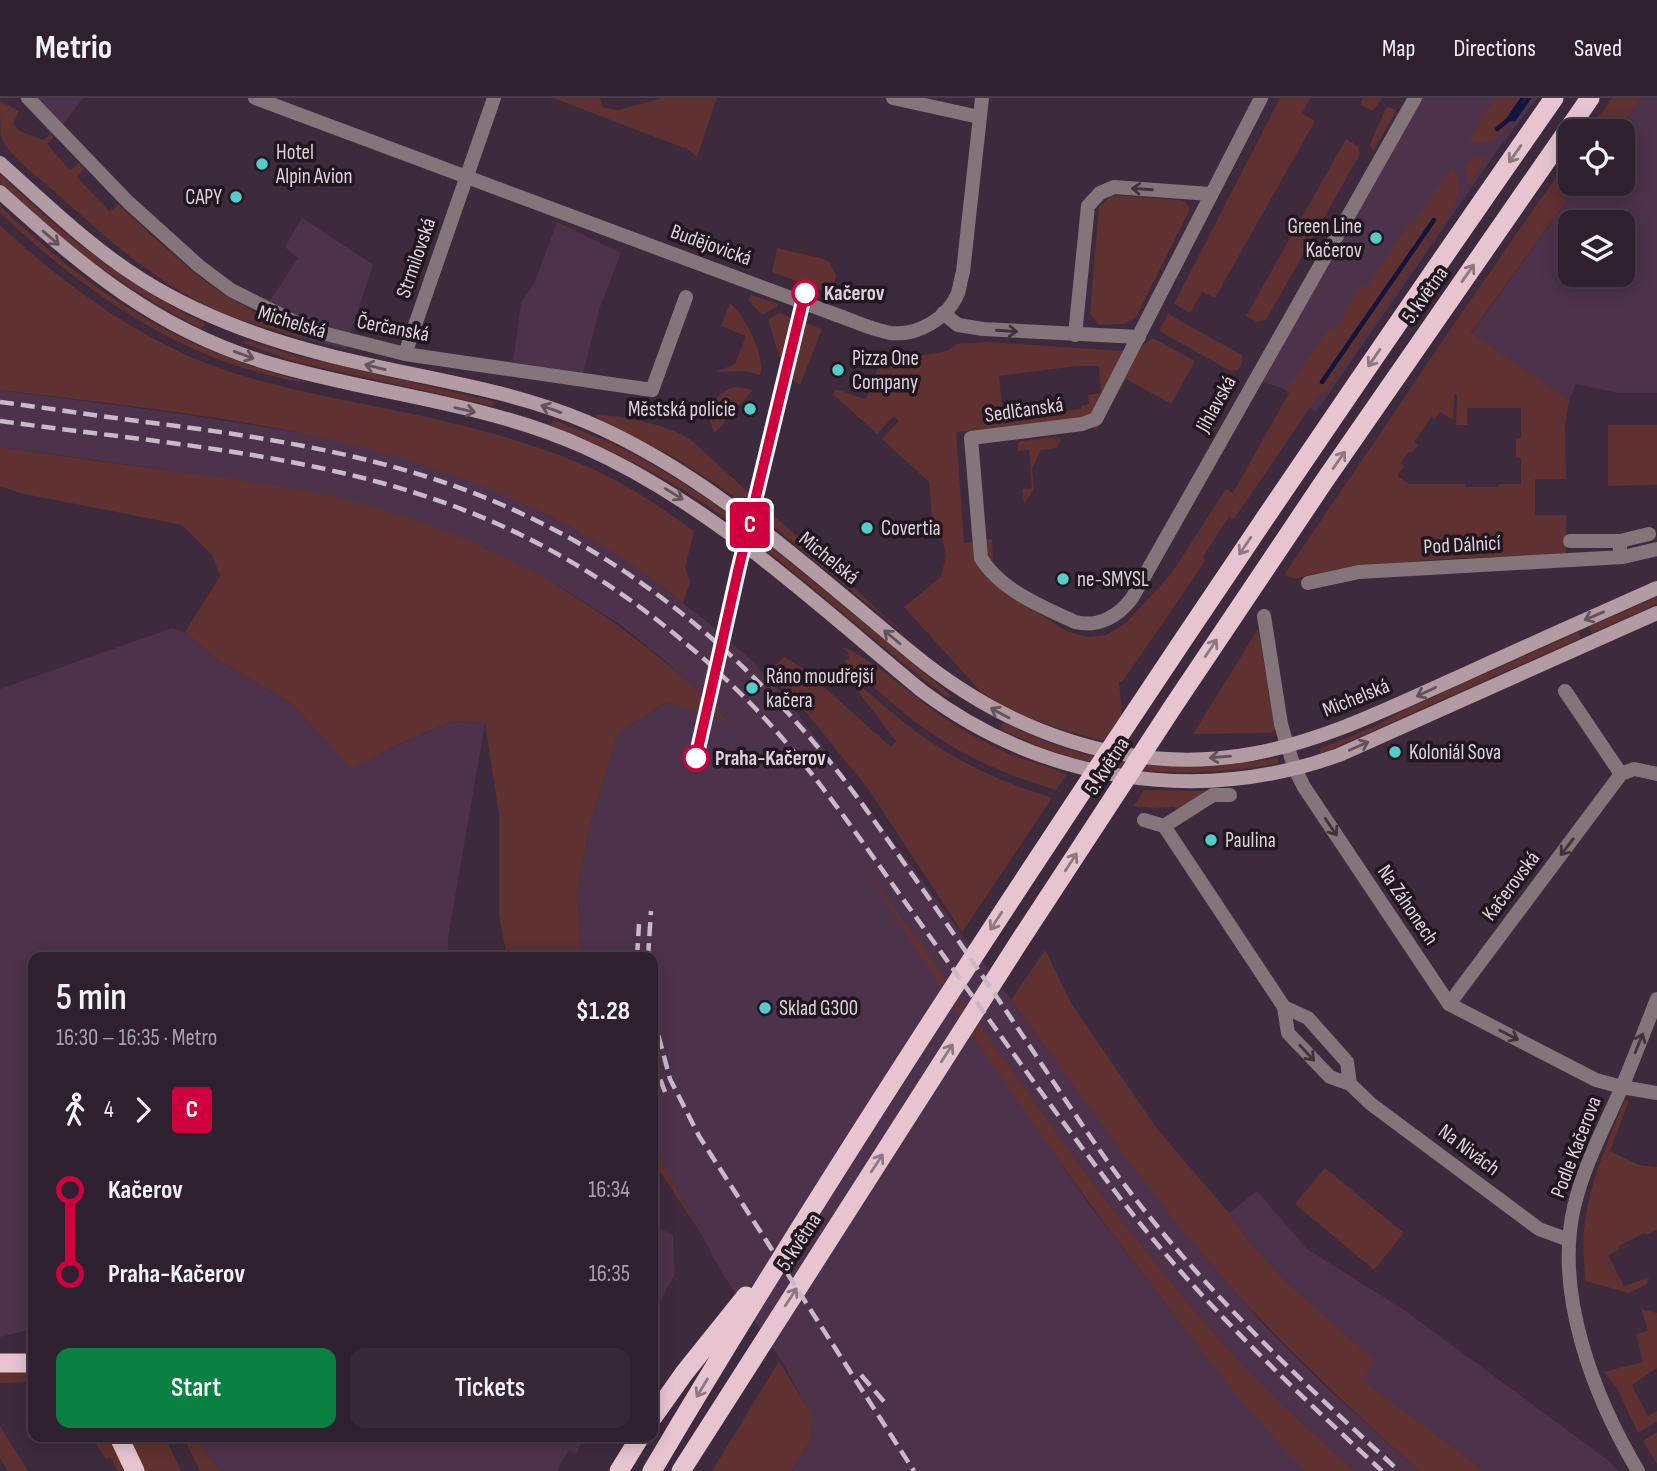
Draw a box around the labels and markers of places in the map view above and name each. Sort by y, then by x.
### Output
place label: Hotel Alpin Avion [275,140,353,189]
marker: Hotel Alpin Avion [254,156,270,172]
place label: CAPY [185,185,222,210]
marker: CAPY [228,189,244,205]
place label: Green Line Kačerov [1287,214,1362,263]
marker: Green Line Kačerov [1368,230,1384,246]
marker: Kačerov [792,280,818,306]
place label: Kačerov [824,281,885,306]
place label: Pizza One Company [852,346,919,395]
marker: Pizza One Company [830,362,846,378]
place label: Městská policie [628,397,736,422]
marker: Městská policie [742,401,758,417]
place label: Covertia [881,516,941,541]
marker: Covertia [859,520,875,536]
place label: ne-SMYSL [1077,567,1149,592]
marker: ne-SMYSL [1055,571,1071,587]
place label: Ráno moudřejší kačera [766,664,874,713]
marker: Ráno moudřejší kačera [744,680,760,696]
place label: Koloniál Sova [1409,740,1501,765]
marker: Koloniál Sova [1387,744,1403,760]
marker: Praha-Kačerov [683,745,709,771]
place label: Praha-Kačerov [715,746,826,771]
place label: Paulina [1225,828,1276,853]
marker: Paulina [1203,832,1219,848]
place label: Sklad G300 [779,996,858,1021]
marker: Sklad G300 [757,1000,773,1016]

